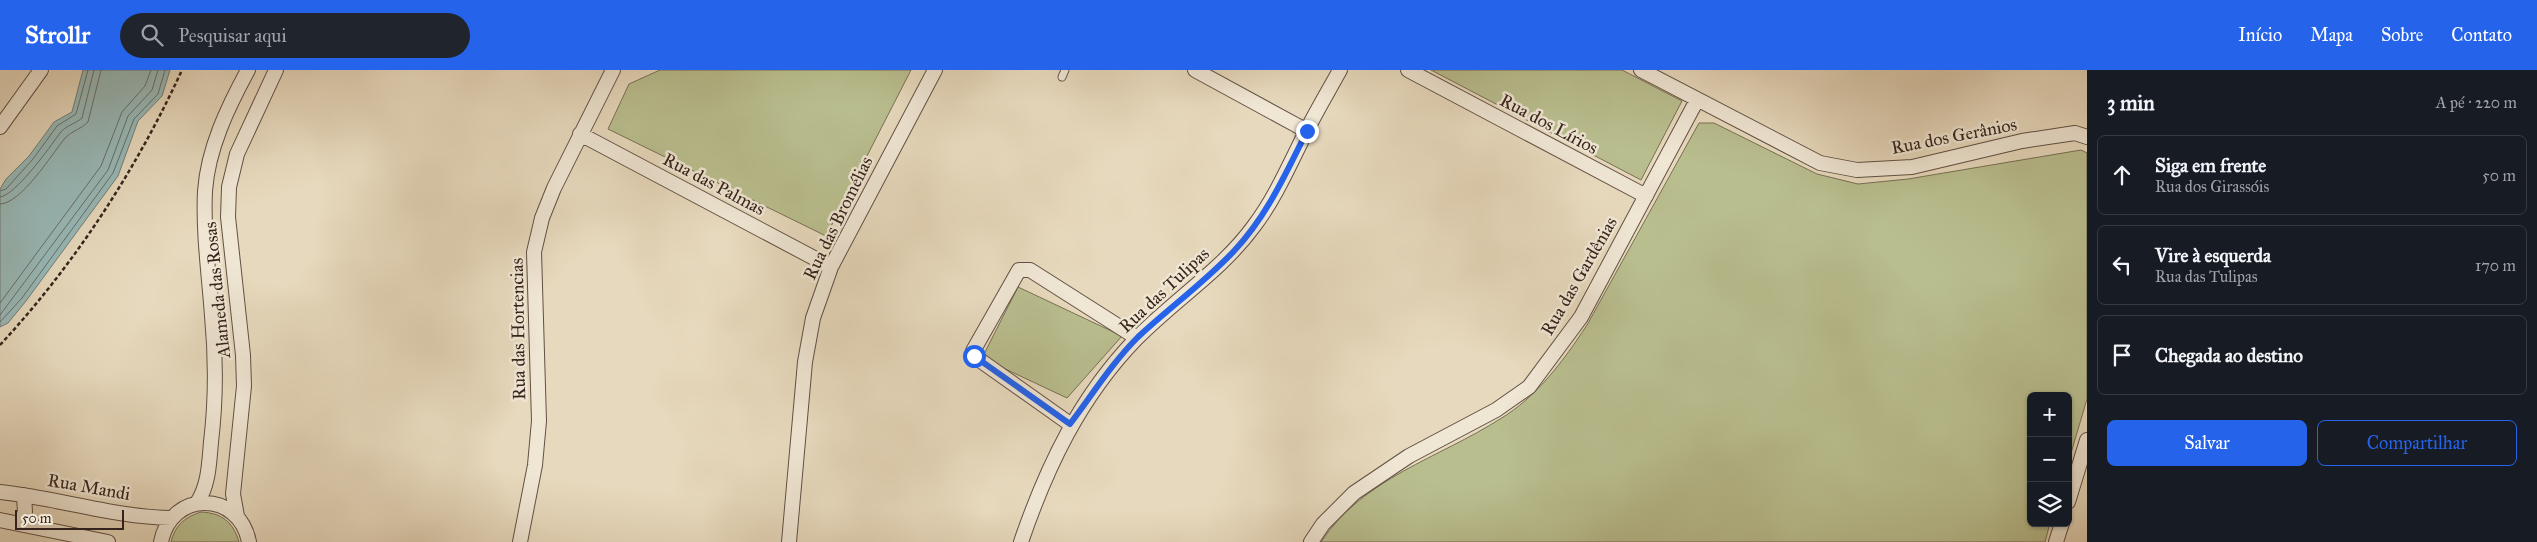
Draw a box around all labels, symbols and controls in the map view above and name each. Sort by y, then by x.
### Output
search box [120,13,470,58]
text: Strollr [25,20,90,50]
icon: search [138,21,166,49]
text: Pesquisar aqui [178,24,287,47]
text: Início [2238,24,2282,46]
text: Mapa [2310,24,2353,46]
text: Sobre [2381,24,2423,46]
text: Contato [2451,24,2512,46]
street label: Rua dos Lírios [1496,89,1602,159]
text: 3 min [2107,90,2155,116]
text: A pé · 220 m [2436,93,2517,112]
street label: Rua dos Gerânios [1889,113,2019,159]
route end [1296,120,1319,143]
street label: Rua das Palmas [659,148,769,220]
street label: Rua das Bromélias [799,153,877,283]
text: Siga em frente [2155,154,2266,177]
icon: ahead [2108,161,2136,189]
text: 50 m [2482,166,2516,185]
text: Rua dos Girassóis [2155,177,2269,196]
street label: Rua das Gardênias [1536,213,1622,339]
street label: Alameda das Rosas [199,221,235,360]
street label: Rua das Tulipas [1114,243,1214,337]
text: Vire à esquerda [2155,244,2271,267]
icon: left [2108,251,2136,279]
text: 170 m [2475,256,2516,275]
street label: Rua das Hortencias [506,258,530,400]
text: Rua das Tulipas [2155,267,2257,286]
icon: arrive [2108,341,2136,369]
text: Chegada ao destino [2155,344,2303,367]
route start [963,345,986,368]
map controls [2027,392,2072,527]
button: + [2027,392,2072,437]
button: Salvar [2107,420,2307,466]
button: Compartilhar [2317,420,2517,466]
button: − [2027,437,2072,482]
street label: Rua Mandi [46,469,132,505]
button: layers [2027,482,2072,527]
scale bar [15,507,124,530]
text: 50 m [22,510,51,527]

